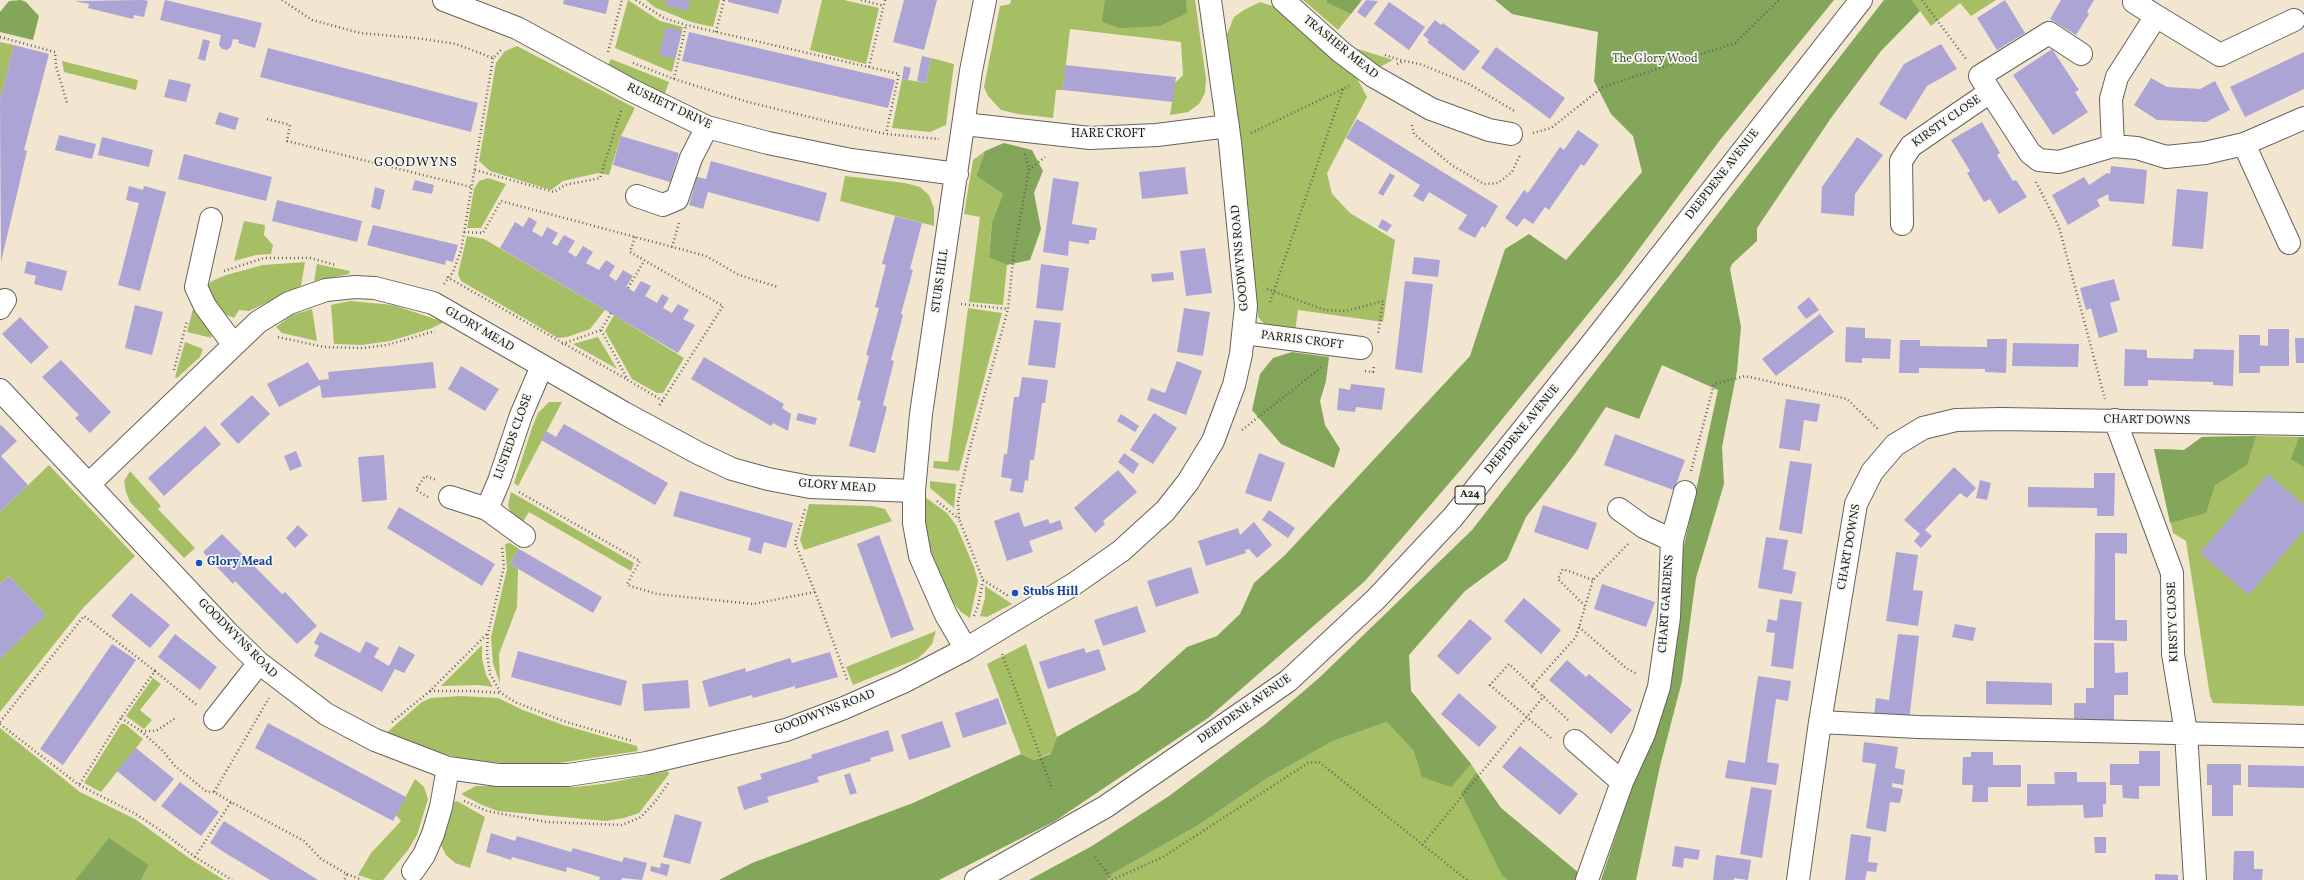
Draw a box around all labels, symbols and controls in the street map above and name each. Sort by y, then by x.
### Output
street label: TRASHER MEAD [1300,13,1380,83]
park label: The Glory Wood [1612,53,1698,67]
street label: RUSHETT DRIVE [624,81,714,133]
street label: KIRSTY CLOSE [1910,93,1984,151]
street label: DEEPDENE AVENUE [1683,127,1763,223]
street label: HARE CROFT [1071,128,1145,142]
district label: GOODWYNS [374,156,458,172]
street label: GOODWYNS ROAD [1229,204,1253,312]
street label: STUBS HILL [929,248,953,314]
street label: GLORY MEAD [442,304,516,356]
street label: PARRIS CROFT [1260,329,1344,353]
street label: DEEPDENE AVENUE [1482,382,1564,478]
street label: LUSTEDS CLOSE [492,392,536,482]
street label: CHART DOWNS [2103,413,2191,429]
street label: GLORY MEAD [798,477,876,497]
road number: A24 [1455,486,1485,504]
street label: CHART DOWNS [1835,503,1865,591]
street label: CHART GARDENS [1656,554,1678,654]
place label: Glory Mead [207,556,273,570]
marker: Glory Mead [194,558,204,568]
street label: KIRSTY CLOSE [2165,581,2183,663]
place label: Stubs Hill [1023,586,1078,600]
marker: Stubs Hill [1010,588,1020,598]
street label: GOODWYNS ROAD [194,596,280,682]
street label: DEEPDENE AVENUE [1195,672,1295,748]
street label: GOODWYNS ROAD [773,687,877,739]

